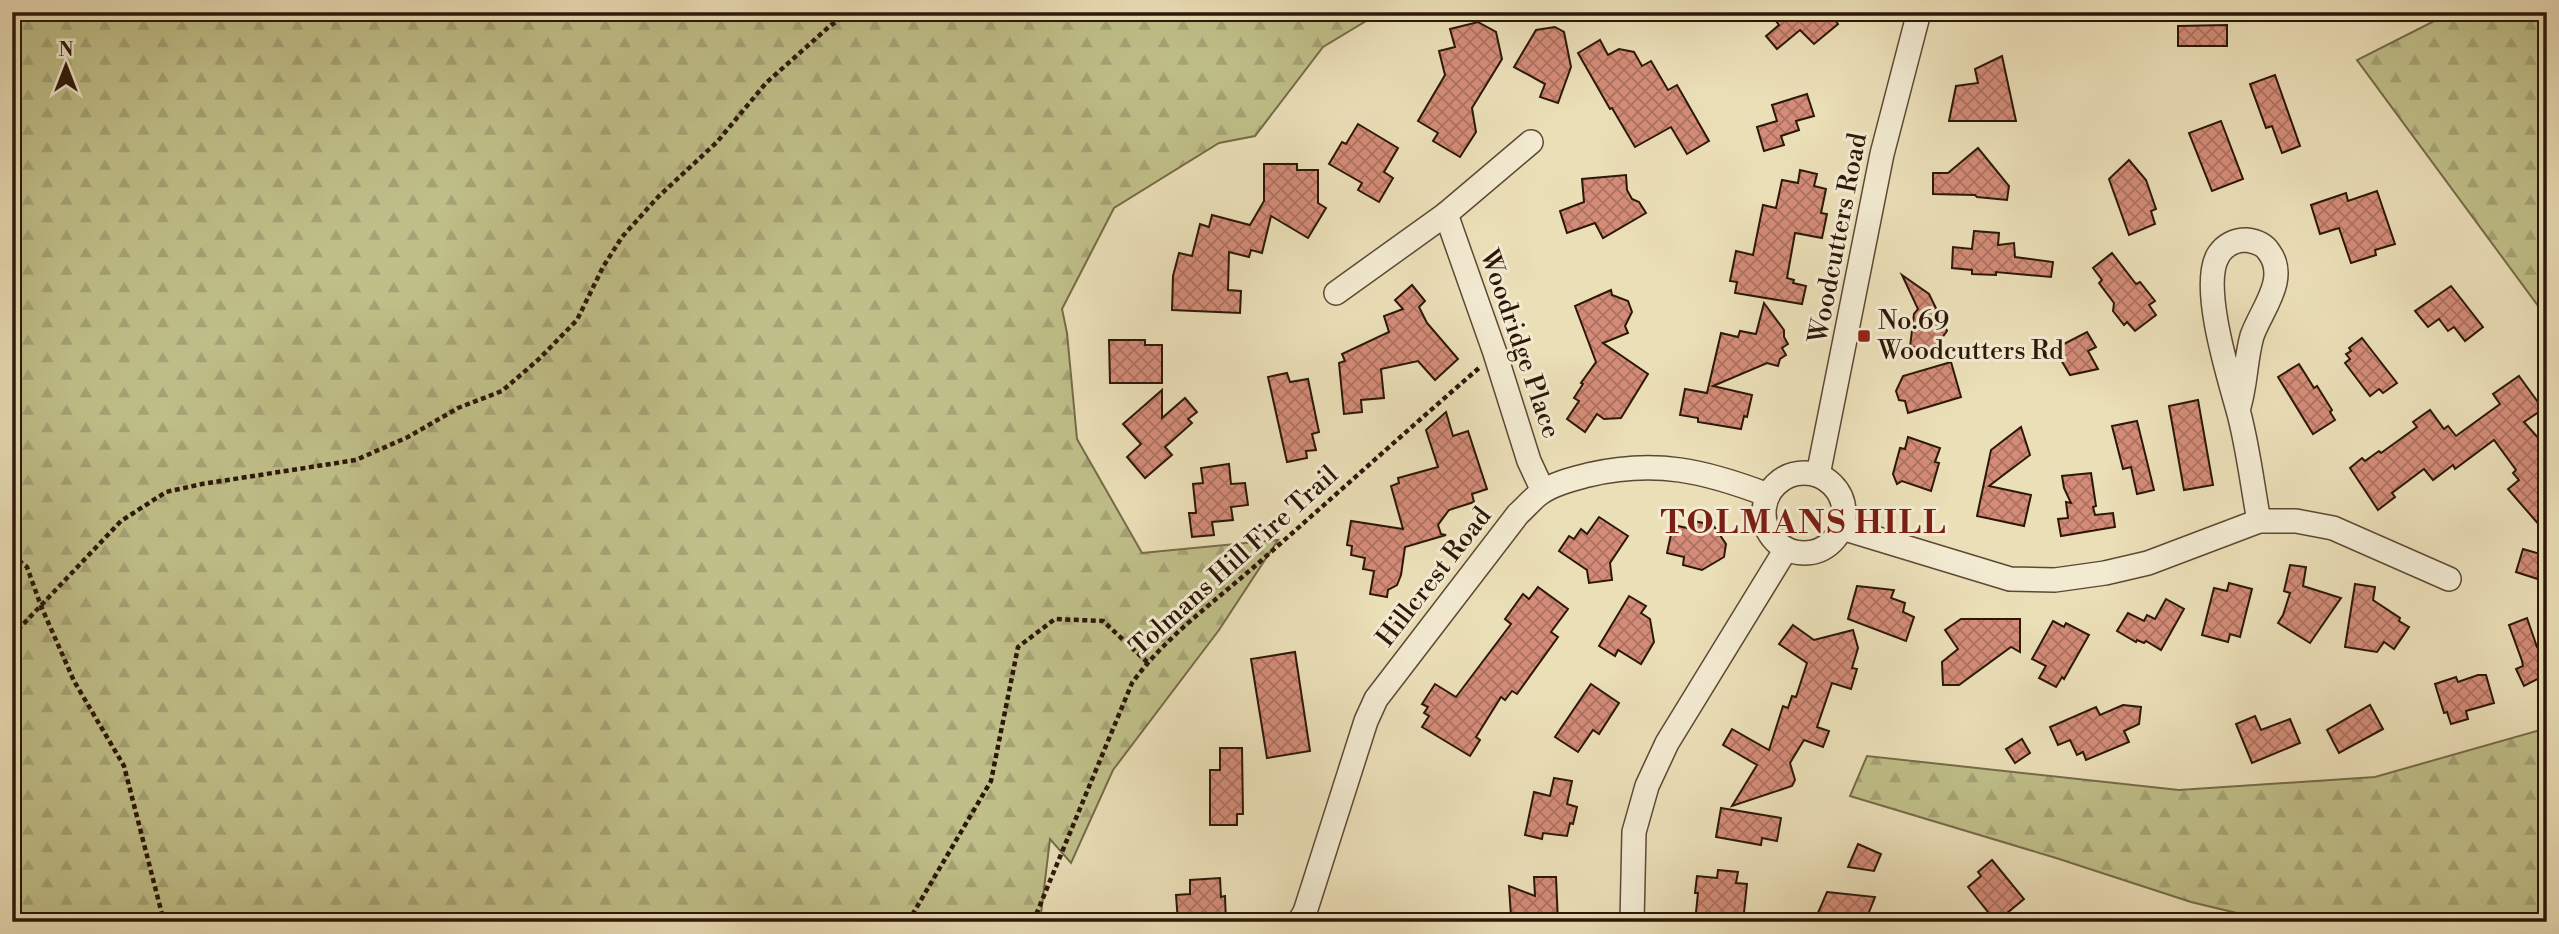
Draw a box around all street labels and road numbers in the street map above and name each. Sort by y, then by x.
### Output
street label: Woodcutters Road [1802,130,1874,347]
street label: Woodridge Place [1472,244,1567,443]
street label: Tolmans Hill Fire Trail [1123,459,1345,663]
street label: Hillcrest Road [1370,501,1499,653]

